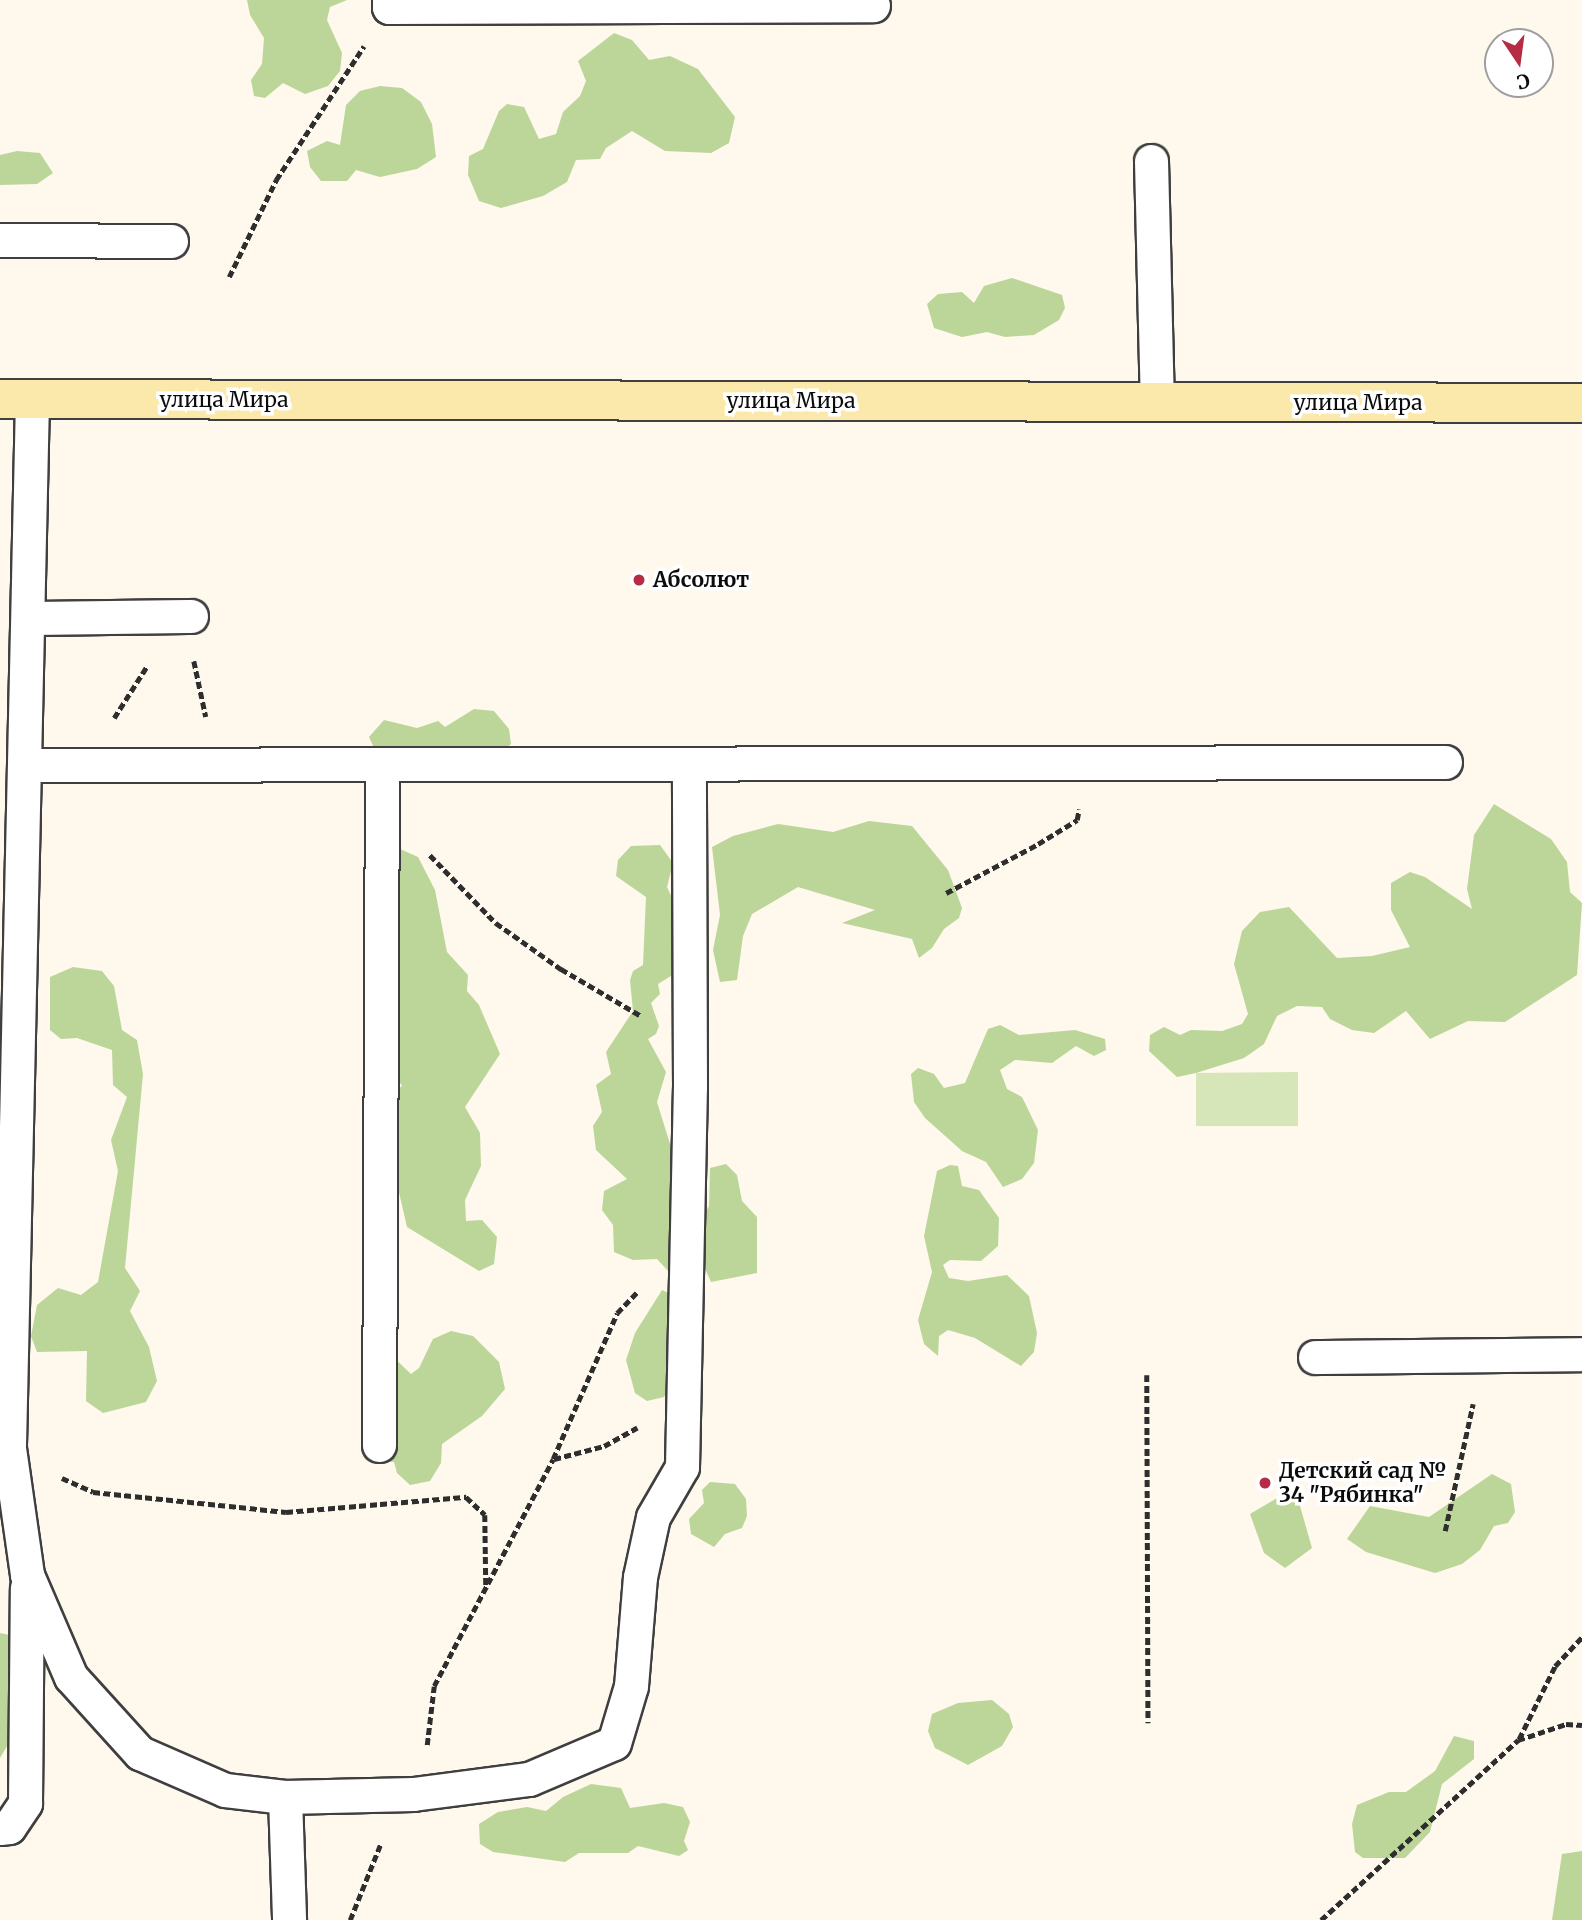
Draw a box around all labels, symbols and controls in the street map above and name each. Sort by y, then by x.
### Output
north arrow [1484,28,1554,98]
text: С [1514,68,1532,95]
street label: улица Мира [160,387,288,413]
street label: улица Мира [727,388,855,414]
street label: улица Мира [1294,390,1422,416]
place label: Абсолют [653,567,749,593]
marker: Абсолют [631,572,647,588]
place label: Детский сад № 34 "Рябинка" [1279,1458,1447,1508]
marker: Детский сад № 34 "Рябинка" [1257,1475,1273,1491]

